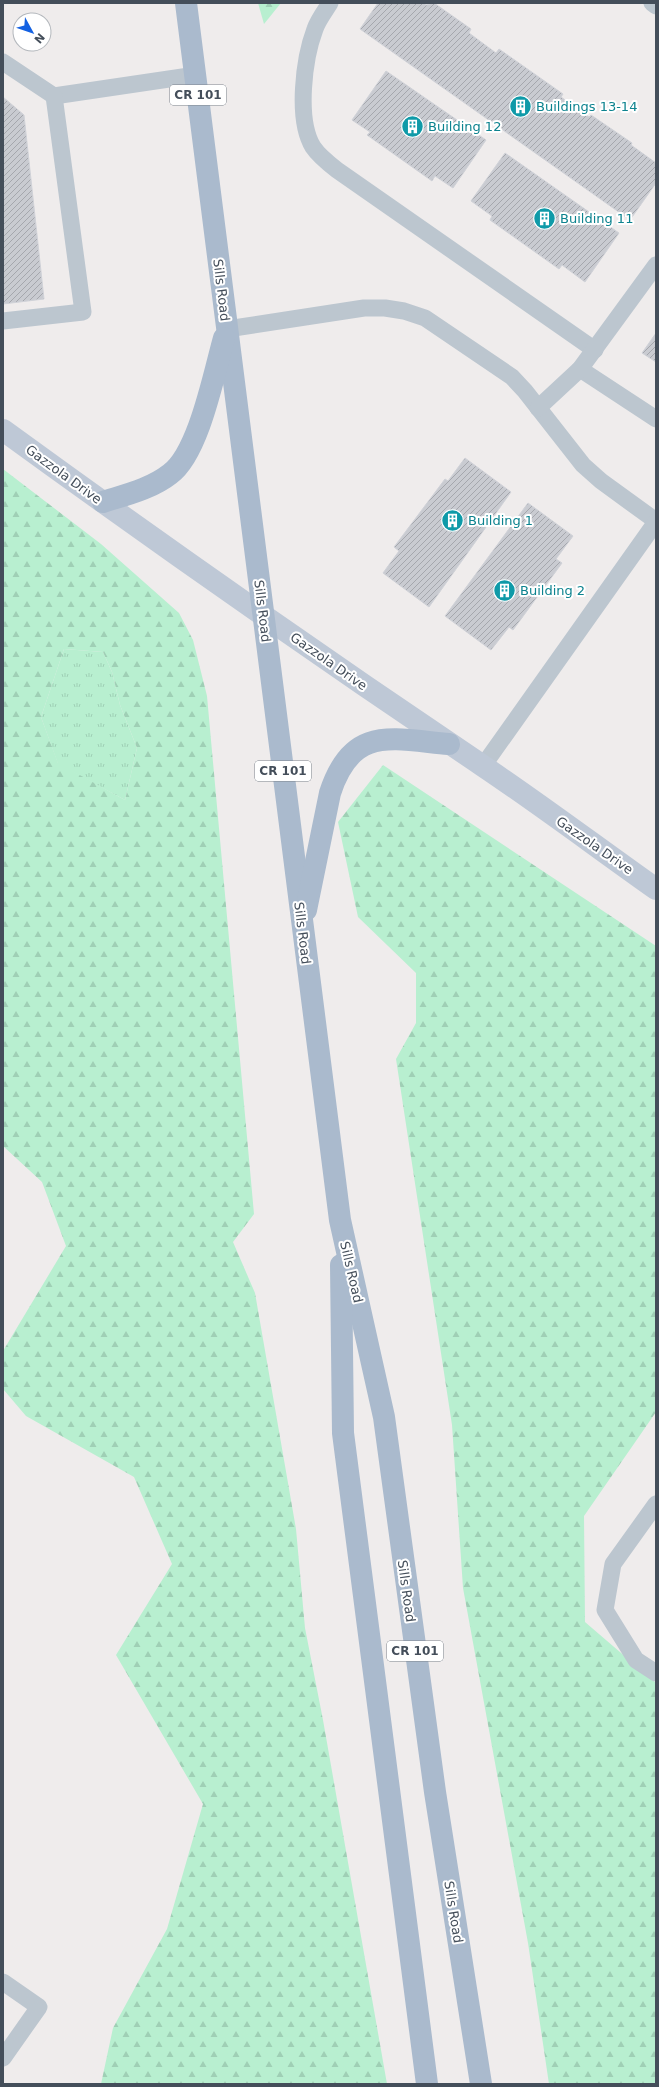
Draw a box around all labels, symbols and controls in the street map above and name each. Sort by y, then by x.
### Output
north arrow [12,12,52,52]
text: N [31,30,47,46]
road number: CR 101 [170,85,226,105]
building icon: Buildings 13-14 [508,93,534,119]
place label: Buildings 13-14 [536,99,637,114]
building icon: Building 12 [400,113,426,139]
place label: Building 12 [428,119,501,134]
building icon: Building 11 [532,205,558,231]
place label: Building 11 [560,211,633,226]
street label: Sills Road [210,258,233,322]
street label: Gazzola Drive [23,442,105,507]
building icon: Building 1 [440,507,466,533]
place label: Building 1 [468,513,533,528]
building icon: Building 2 [491,577,517,603]
street label: Sills Road [251,579,274,643]
place label: Building 2 [520,583,585,598]
street label: Gazzola Drive [288,629,370,693]
road number: CR 101 [255,761,311,781]
street label: Gazzola Drive [554,813,636,877]
street label: Sills Road [291,901,314,965]
street label: Sills Road [337,1240,366,1304]
street label: Sills Road [395,1559,418,1623]
road number: CR 101 [387,1641,443,1661]
street label: Sills Road [441,1880,466,1944]

